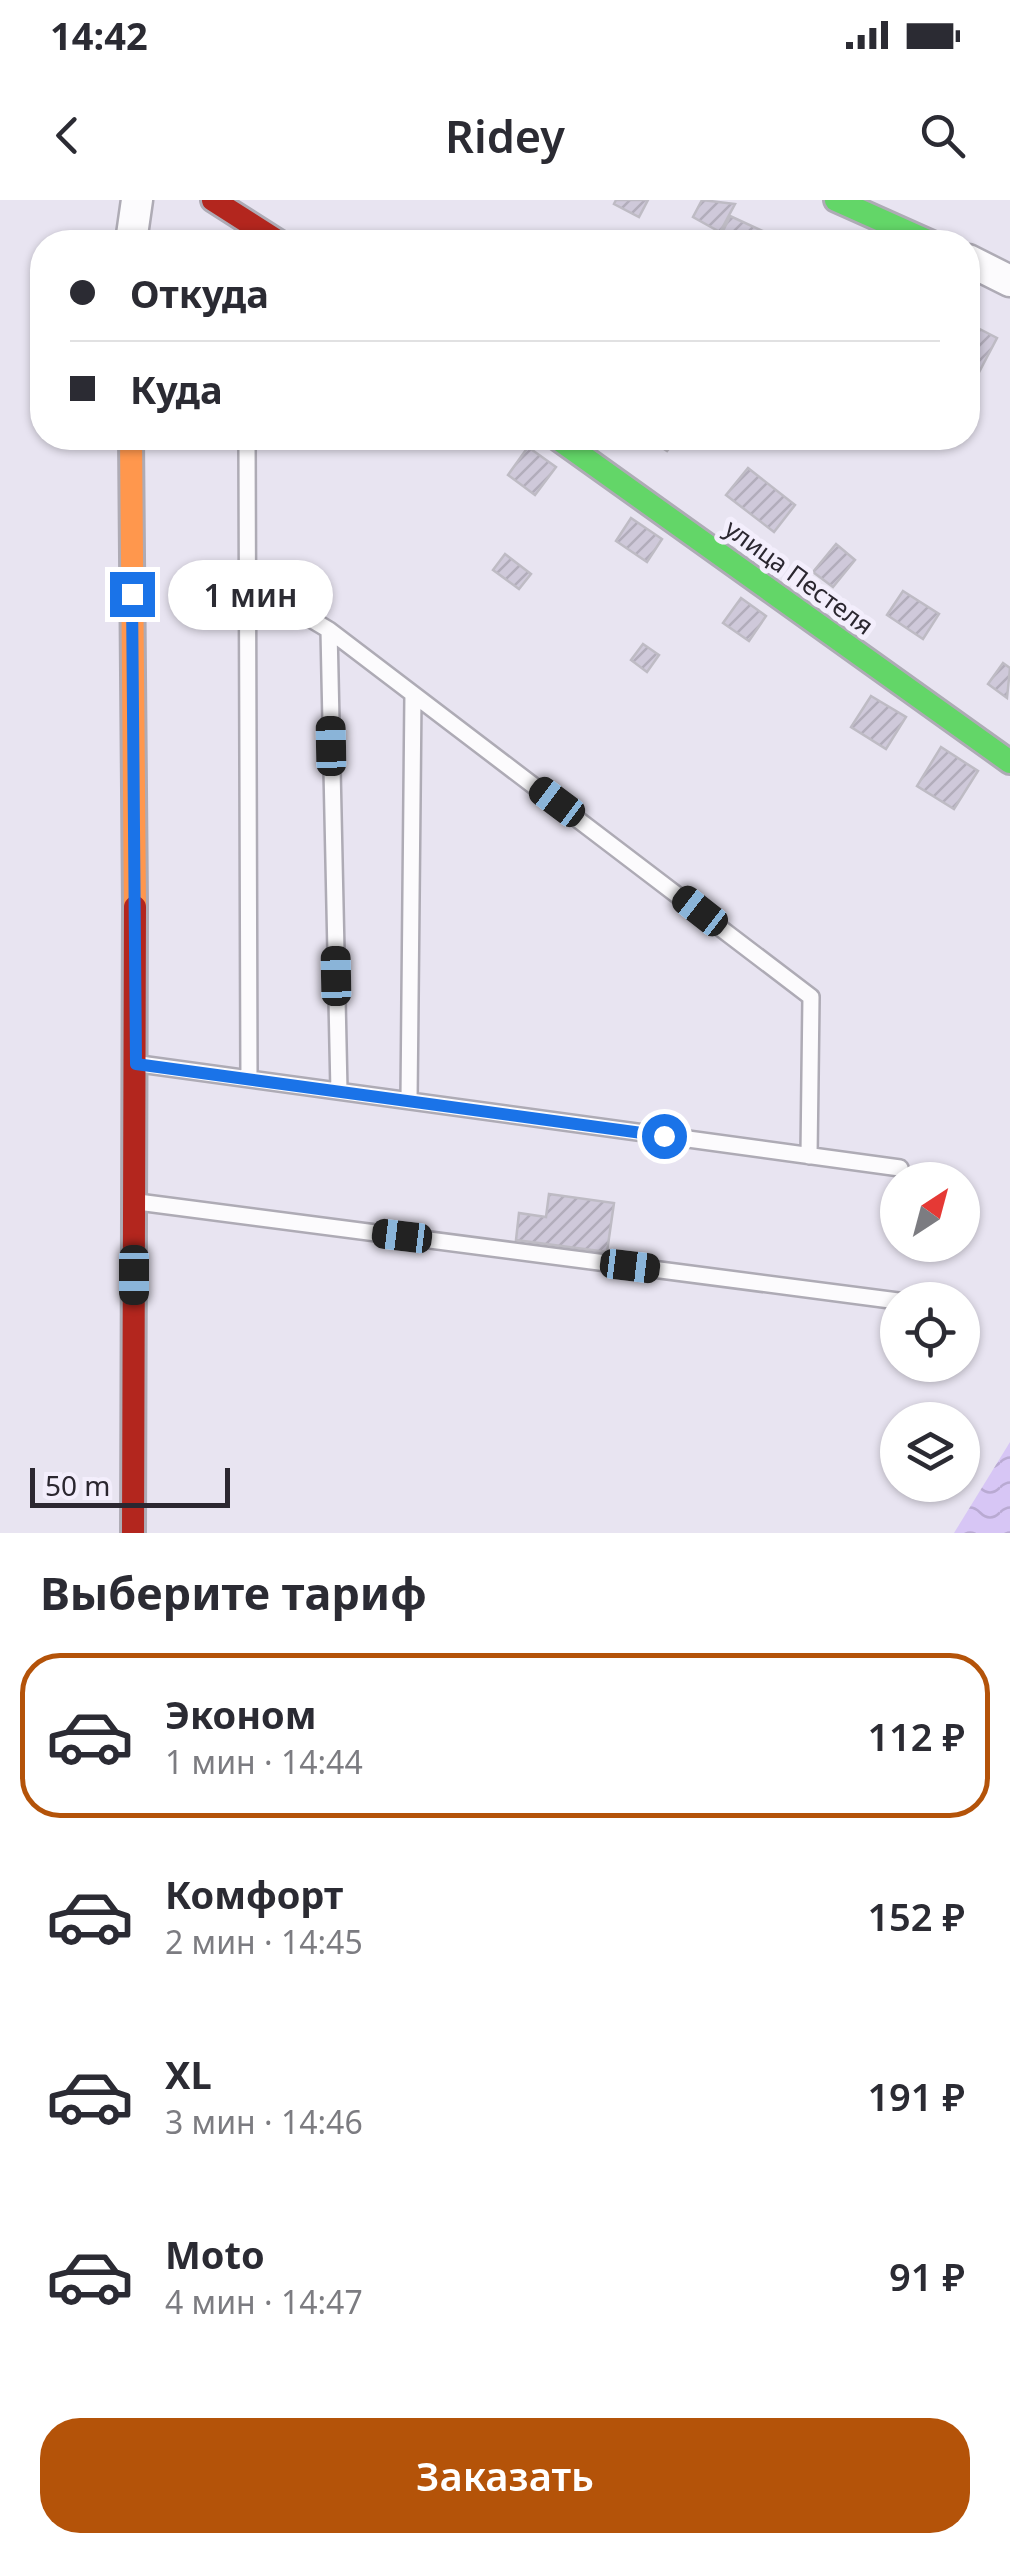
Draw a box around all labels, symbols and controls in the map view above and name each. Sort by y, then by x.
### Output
text: 14:42 [50,9,148,61]
text: Ridey [445,105,565,166]
icon: back [40,108,95,163]
icon: search [915,108,970,163]
text: Откуда [130,267,269,319]
text: Куда [130,363,223,415]
street label: улица Пестеля [718,511,881,642]
callout: 1 мин [167,559,332,629]
route end [110,572,155,617]
text: 1 мин [204,573,297,616]
car [315,716,347,776]
car [524,772,590,832]
car [667,881,733,941]
car [320,946,352,1006]
route start [642,1114,687,1159]
north arrow [880,1162,980,1262]
map controls [880,1162,980,1502]
car [370,1217,434,1255]
car [119,1245,149,1305]
car [598,1247,662,1285]
button: locate [880,1282,980,1382]
button: layers [880,1402,980,1502]
scale bar [30,1463,230,1508]
text: 50 m [45,1466,111,1504]
text: Выберите тариф [40,1562,427,1623]
text: Эконом [165,1688,317,1740]
icon: car [45,1691,135,1781]
text: 112 ₽ [867,1710,965,1762]
text: 1 мин · 14:44 [165,1740,363,1783]
text: Комфорт [165,1868,343,1920]
icon: car [45,1871,135,1961]
text: 152 ₽ [867,1890,965,1942]
text: 2 мин · 14:45 [165,1920,363,1963]
text: XL [165,2048,212,2100]
icon: car [45,2051,135,2141]
text: 191 ₽ [867,2070,965,2122]
text: 3 мин · 14:46 [165,2100,363,2143]
text: Moto [165,2228,265,2280]
icon: car [45,2231,135,2321]
text: 91 ₽ [889,2250,965,2302]
text: 4 мин · 14:47 [165,2280,363,2323]
button: Заказать [40,2418,970,2533]

